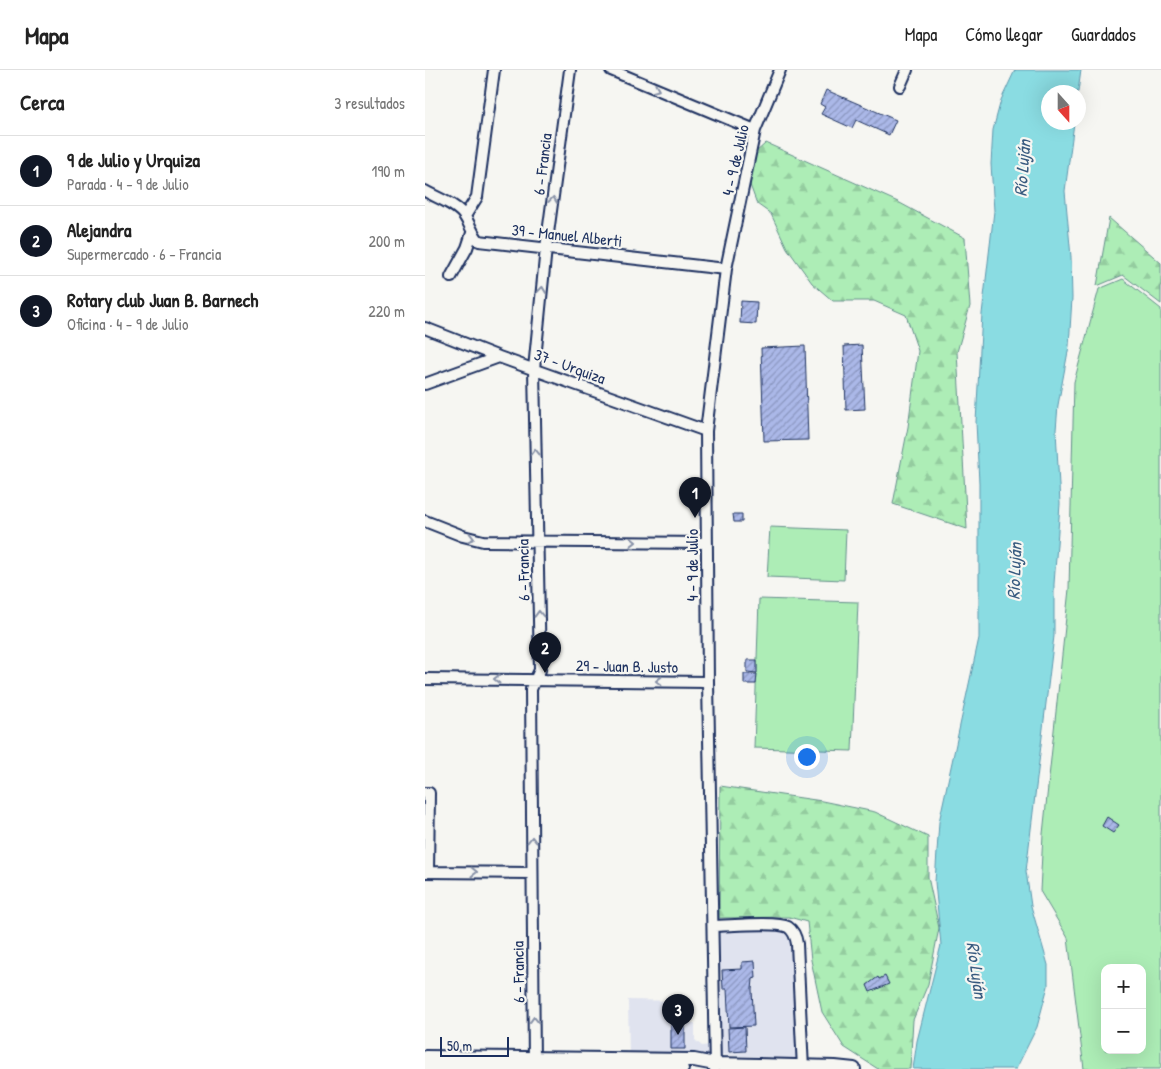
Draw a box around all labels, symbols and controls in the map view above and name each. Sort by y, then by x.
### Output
text: Mapa [25,19,68,51]
text: Mapa [905,22,937,47]
text: Cómo llegar [965,22,1043,47]
text: Guardados [1071,22,1136,47]
one-way arrow [651,82,660,93]
north arrow [1041,85,1086,130]
text: Cerca [20,88,64,117]
text: 3 resultados [334,92,405,114]
street label: 4 - 9 de Julio [716,122,754,198]
street label: 6 - Francia [527,132,557,196]
water label: Río Luján [1008,137,1037,197]
text: 9 de Julio y Urquiza [67,147,200,173]
text: 1 [33,160,39,182]
text: 190 m [372,160,405,182]
text: Parada · 4 - 9 de Julio [67,173,189,195]
one-way arrow [547,195,558,203]
text: Alejandra [67,217,132,243]
street label: 39 - Manuel Alberti [511,218,623,252]
text: 2 [32,230,40,252]
text: 200 m [369,230,405,252]
text: Supermercado · 6 - Francia [67,243,221,265]
one-way arrow [536,285,547,293]
text: Rotary club Juan B. Barnech [67,287,258,313]
text: 3 [32,300,40,322]
text: 220 m [368,300,405,322]
text: Oficina · 4 - 9 de Julio [67,313,188,335]
street label: 37 - Urquiza [531,343,609,389]
one-way arrow [530,448,541,456]
pin: 1 [679,477,711,518]
street label: 4 - 9 de Julio [681,528,703,601]
one-way arrow [466,532,475,543]
one-way arrow [630,537,637,547]
street label: 6 - Francia [511,539,535,601]
water label: Río Luján [1001,540,1028,600]
one-way arrow [534,610,544,618]
pin: 2 [529,632,561,673]
street label: 29 - Juan B. Justo [576,654,679,678]
one-way arrow [492,674,500,684]
one-way arrow [655,676,663,687]
your location [794,744,820,770]
one-way arrow [527,836,537,844]
one-way arrow [470,867,478,877]
water label: Río Luján [961,940,994,1002]
street label: 6 - Francia [506,941,530,1003]
map controls [1101,964,1146,1054]
button: + [1101,964,1146,1009]
pin: 3 [662,994,694,1035]
button: − [1101,1009,1146,1054]
one-way arrow [529,1016,539,1024]
scale bar [440,1034,509,1057]
text: 50 m [447,1036,472,1055]

